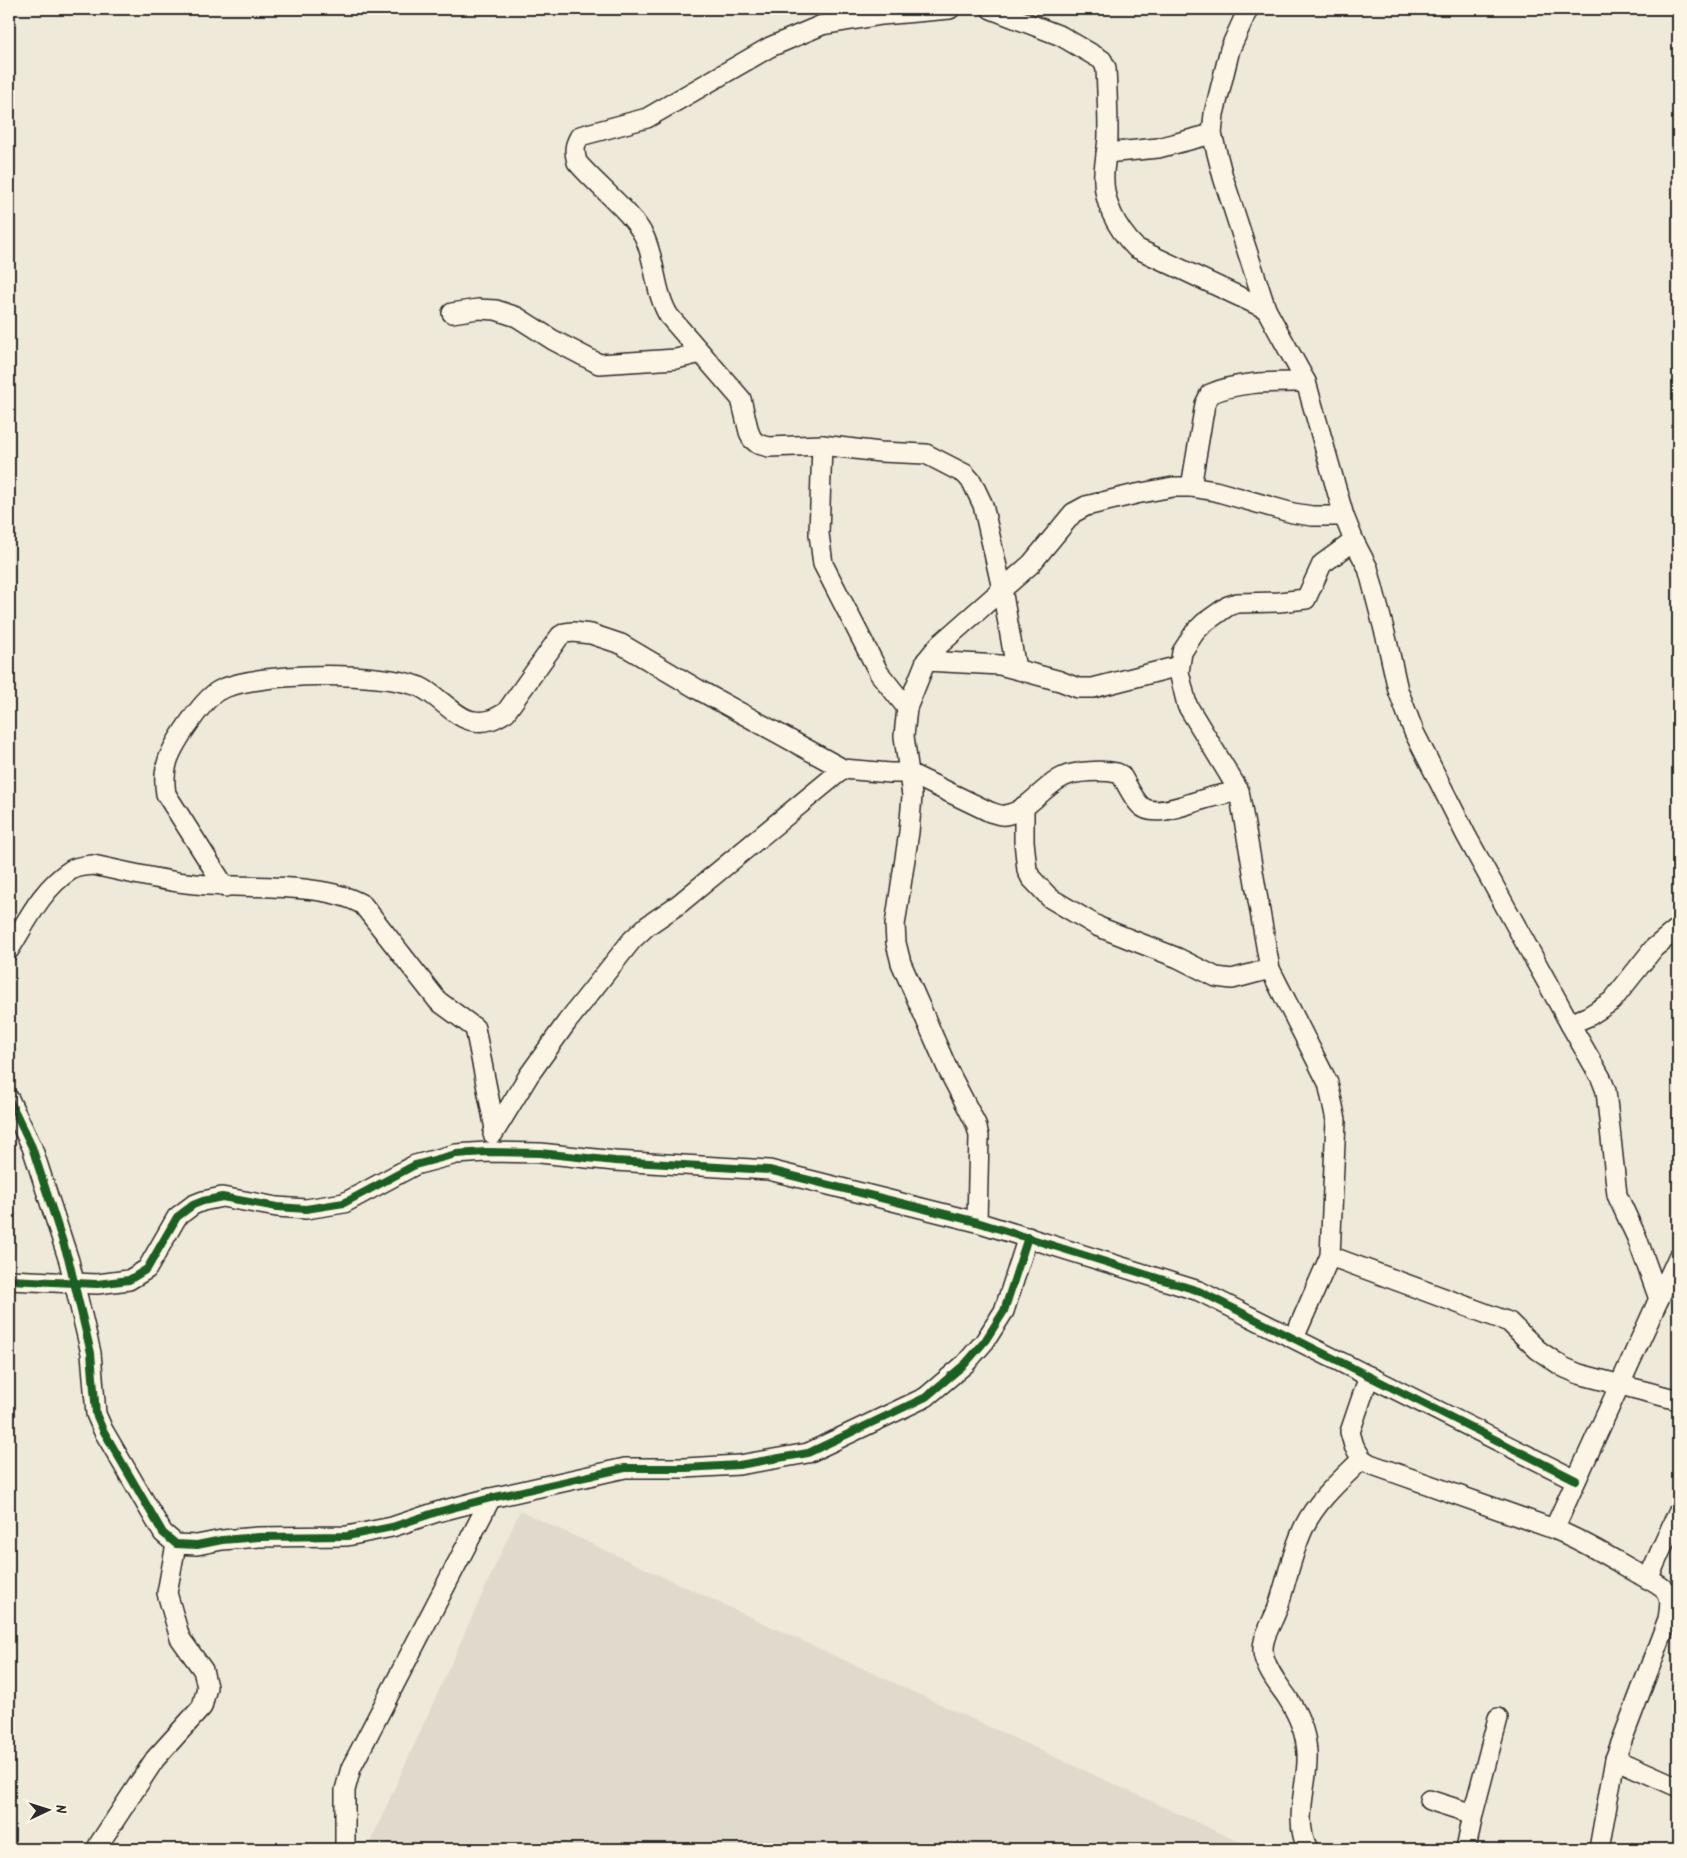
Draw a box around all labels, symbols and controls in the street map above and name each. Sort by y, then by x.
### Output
north arrow [22,1786,72,1836]
text: N [49,1804,71,1814]

